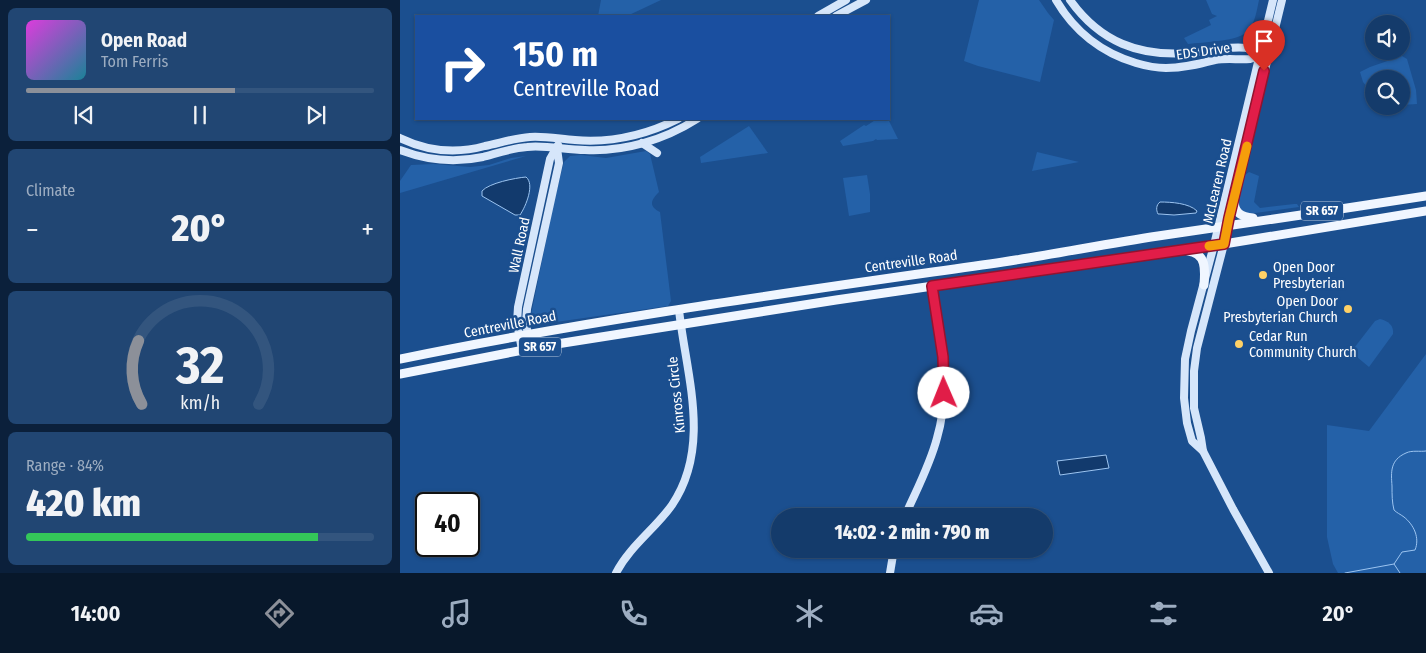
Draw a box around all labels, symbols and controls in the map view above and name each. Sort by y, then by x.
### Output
map controls [1365,15,1410,115]
button: sound [1365,15,1410,60]
pin [1243,20,1285,71]
icon: arrive [1250,27,1278,55]
text: Open Road [101,29,187,52]
text: 150 m [513,33,598,75]
icon: right [430,35,495,100]
street label: EDS Drive [1175,39,1231,64]
text: Tom Ferris [101,52,168,71]
button: search [1365,70,1410,115]
text: Centreville Road [513,75,660,102]
icon: previous [70,101,98,129]
icon: pause [186,101,214,129]
icon: next [302,101,330,129]
street label: McLearen Road [1199,137,1236,225]
text: Climate [26,181,75,200]
road number: SR 657 [1301,202,1343,220]
text: 20° [172,205,228,251]
text: − [26,213,39,246]
text: + [361,213,374,246]
street label: Wall Road [505,216,534,275]
street label: Centreville Road [864,247,958,276]
place label: Open Door Presbyterian [1273,259,1345,292]
marker: Open Door Presbyterian [1257,269,1269,281]
place label: Open Door Presbyterian Church [1223,293,1338,326]
marker: Open Door Presbyterian Church [1342,303,1354,315]
street label: Centreville Road [463,307,558,342]
place label: Cedar Run Community Church [1249,328,1357,361]
text: 32 [175,334,224,397]
road number: SR 657 [519,338,561,357]
marker: Cedar Run Community Church [1233,338,1245,350]
street label: Kinross Circle [664,356,689,434]
position arrow [917,366,969,418]
text: km/h [180,392,220,414]
text: Range · 84% [26,456,104,475]
text: 420 km [26,480,141,526]
speed limit sign: 40 [415,492,480,557]
text: 14:02 · 2 min · 790 m [835,521,989,544]
icon: directions [262,596,297,631]
icon: music [439,596,474,631]
icon: phone [616,596,651,631]
icon: climate [792,596,827,631]
icon: car [969,596,1004,631]
icon: filters [1146,596,1181,631]
text: 14:00 [71,600,121,627]
text: 20° [1323,600,1355,627]

